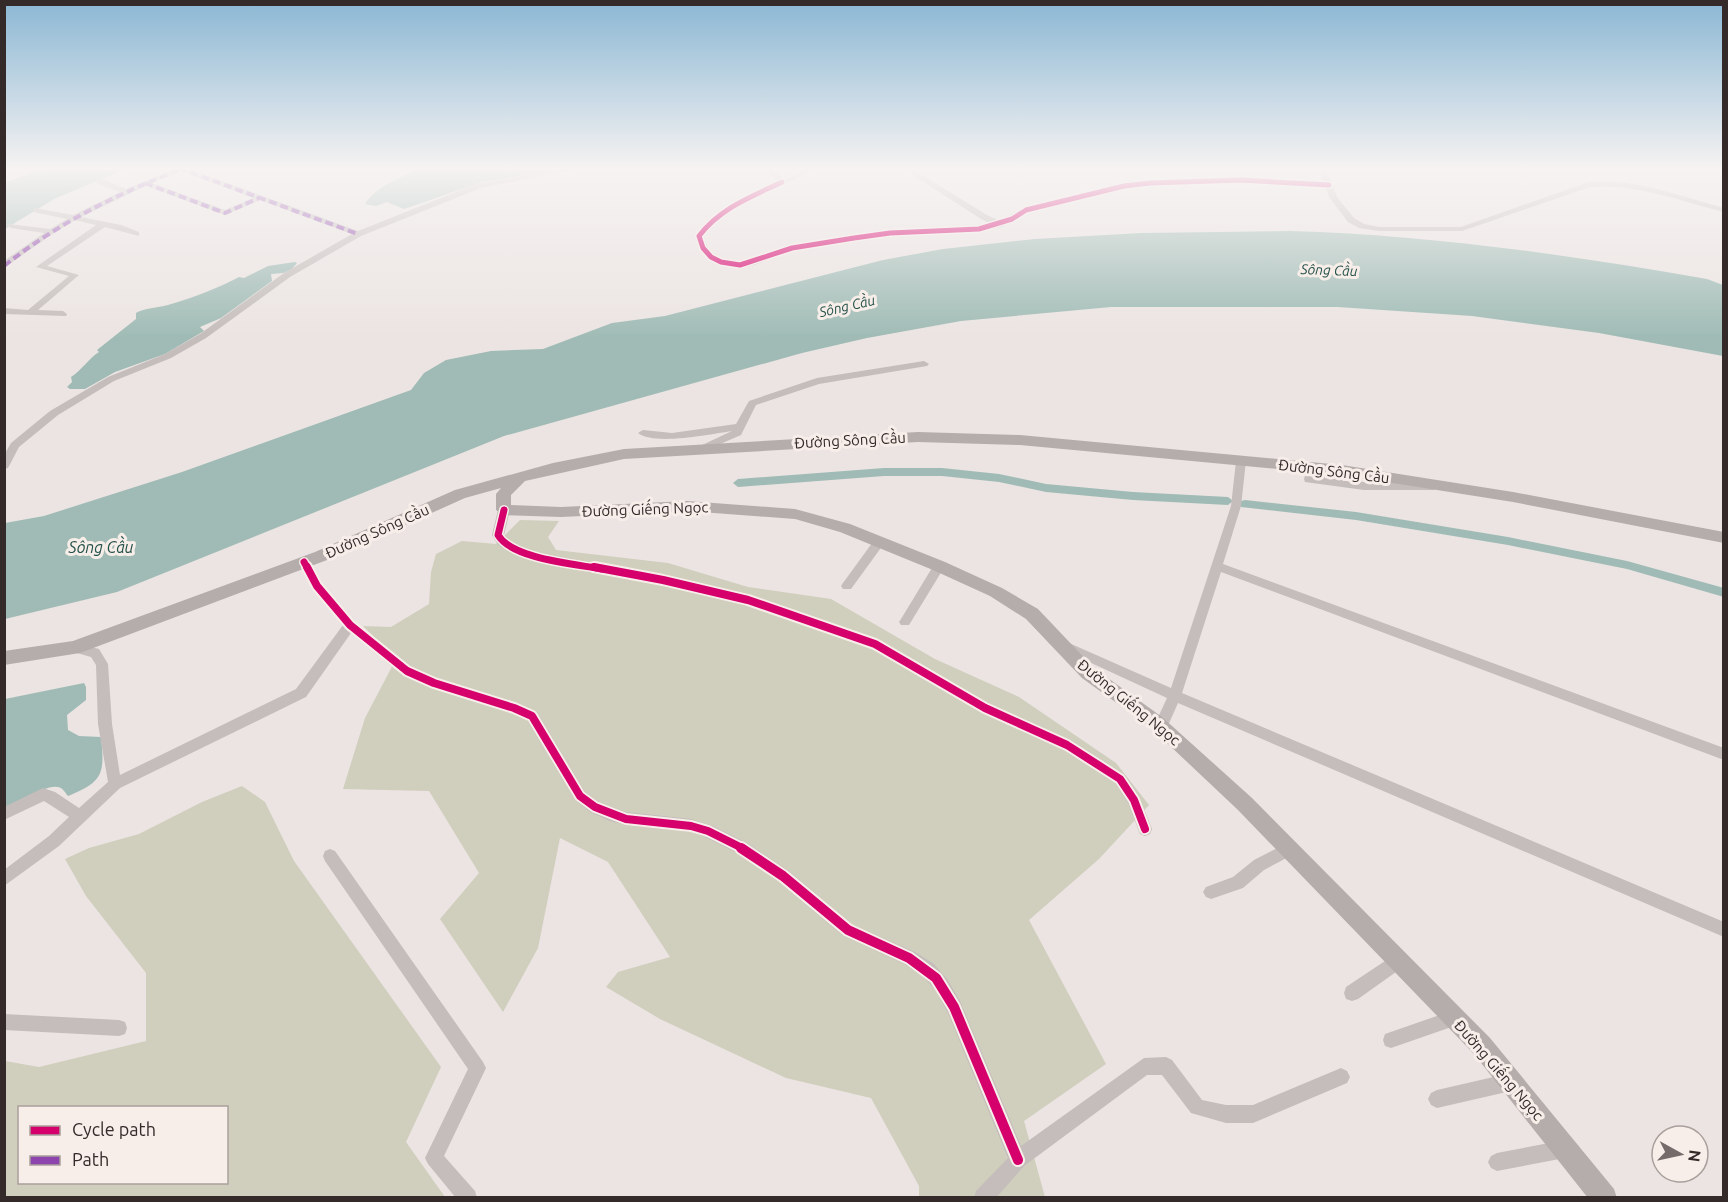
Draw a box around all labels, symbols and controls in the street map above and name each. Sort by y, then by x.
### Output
water label: Sông Cầu [1299,259,1358,279]
water label: Sông Cầu [816,289,877,320]
street label: Đường Sông Cầu [794,427,906,451]
street label: Đường Sông Cầu [1277,454,1391,486]
street label: Đường Giếng Ngọc [581,497,709,520]
street label: Đường Sông Cầu [322,499,432,562]
water label: Sông Cầu [68,535,134,556]
street label: Đường Giếng Ngọc [1074,654,1185,748]
street label: Đường Giếng Ngọc [1451,1016,1548,1123]
legend [18,1106,228,1184]
text: Cycle path [72,1119,156,1139]
north arrow [1650,1124,1710,1184]
text: Path [72,1149,109,1169]
text: N [1685,1149,1705,1163]

